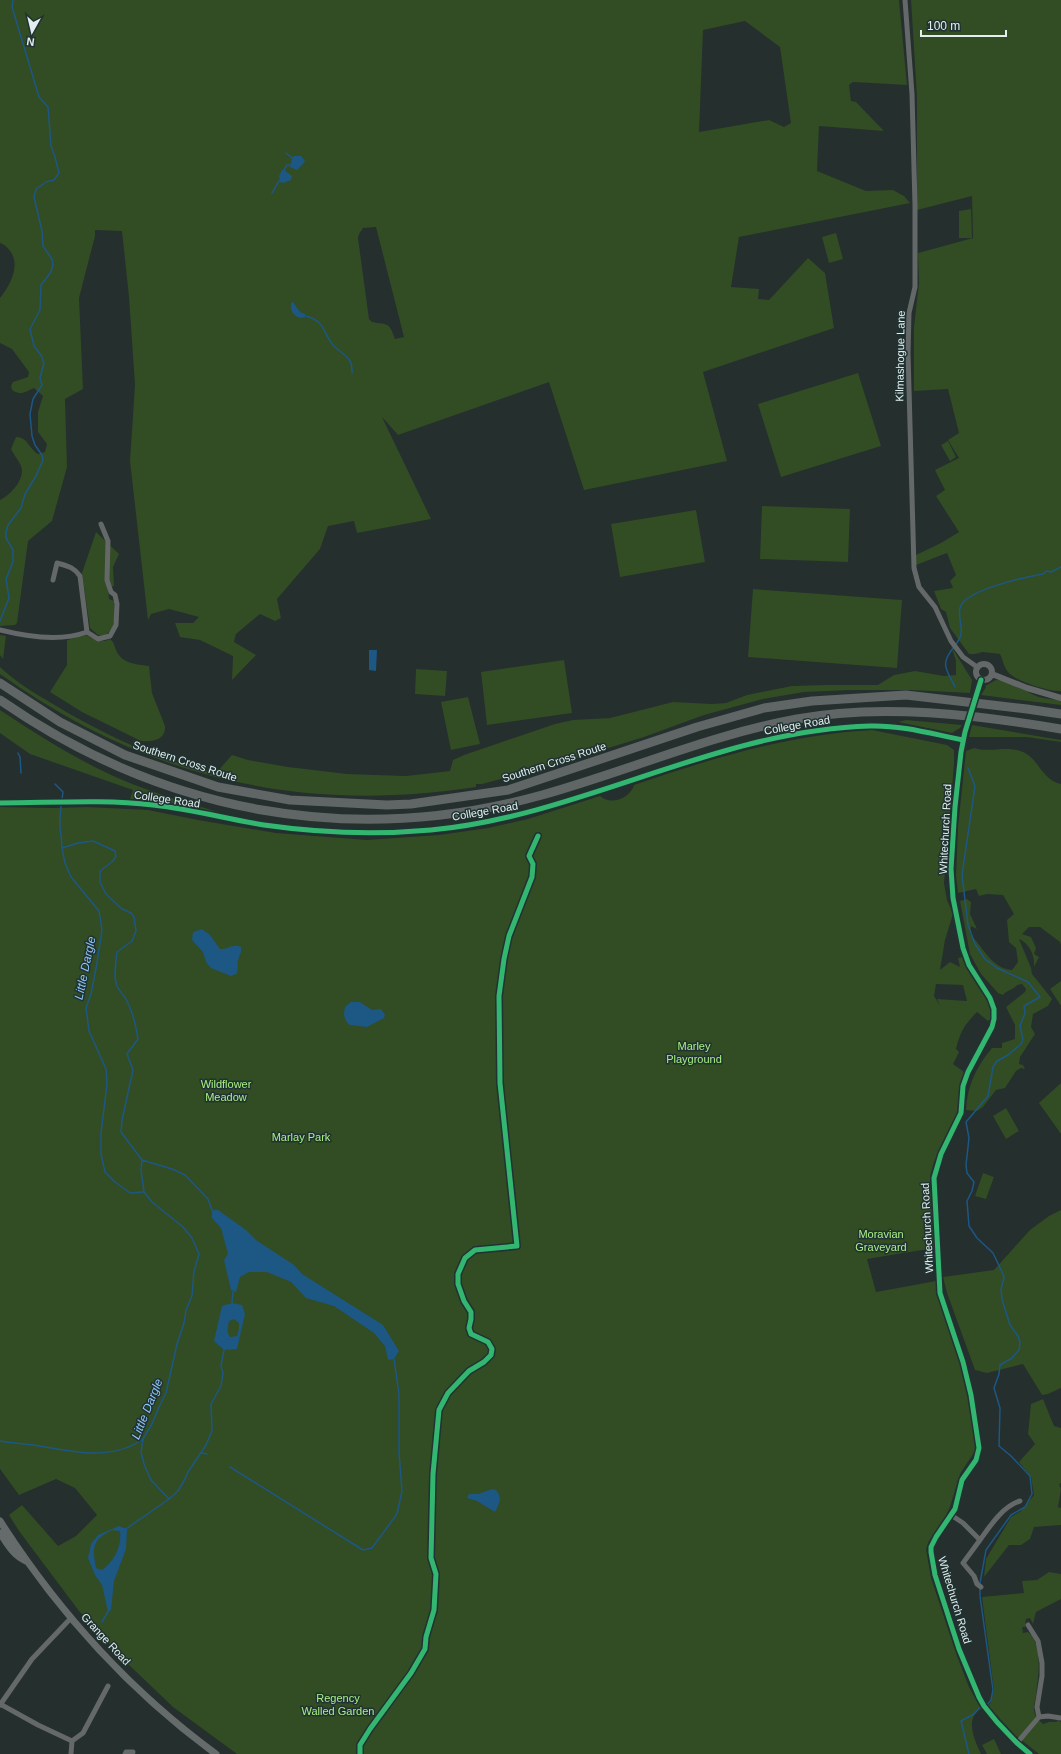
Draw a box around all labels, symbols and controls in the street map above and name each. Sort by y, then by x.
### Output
north arrow [12,12,52,52]
scale bar [921,12,1006,38]
text: 100 m [927,19,960,33]
text: N [26,35,35,48]
street label: Kilmashogue Lane [893,310,907,402]
street label: College Road [763,713,831,737]
street label: Southern Cross Route [131,738,239,784]
street label: Southern Cross Route [500,739,608,785]
street label: Whitechurch Road [937,783,953,875]
street label: College Road [133,788,201,810]
street label: College Road [451,799,519,823]
water label: Little Dargle [71,935,99,1001]
park label: Marley Playground [666,1040,722,1065]
park label: Wildflower Meadow [201,1078,252,1103]
park label: Marlay Park [272,1131,331,1143]
street label: Whitechurch Road [919,1182,935,1274]
park label: Moravian Graveyard [855,1228,907,1253]
water label: Little Dargle [129,1376,166,1441]
street label: Whitechurch Road [936,1555,974,1645]
street label: Grange Road [79,1611,133,1667]
park label: Regency Walled Garden [302,1692,374,1717]

